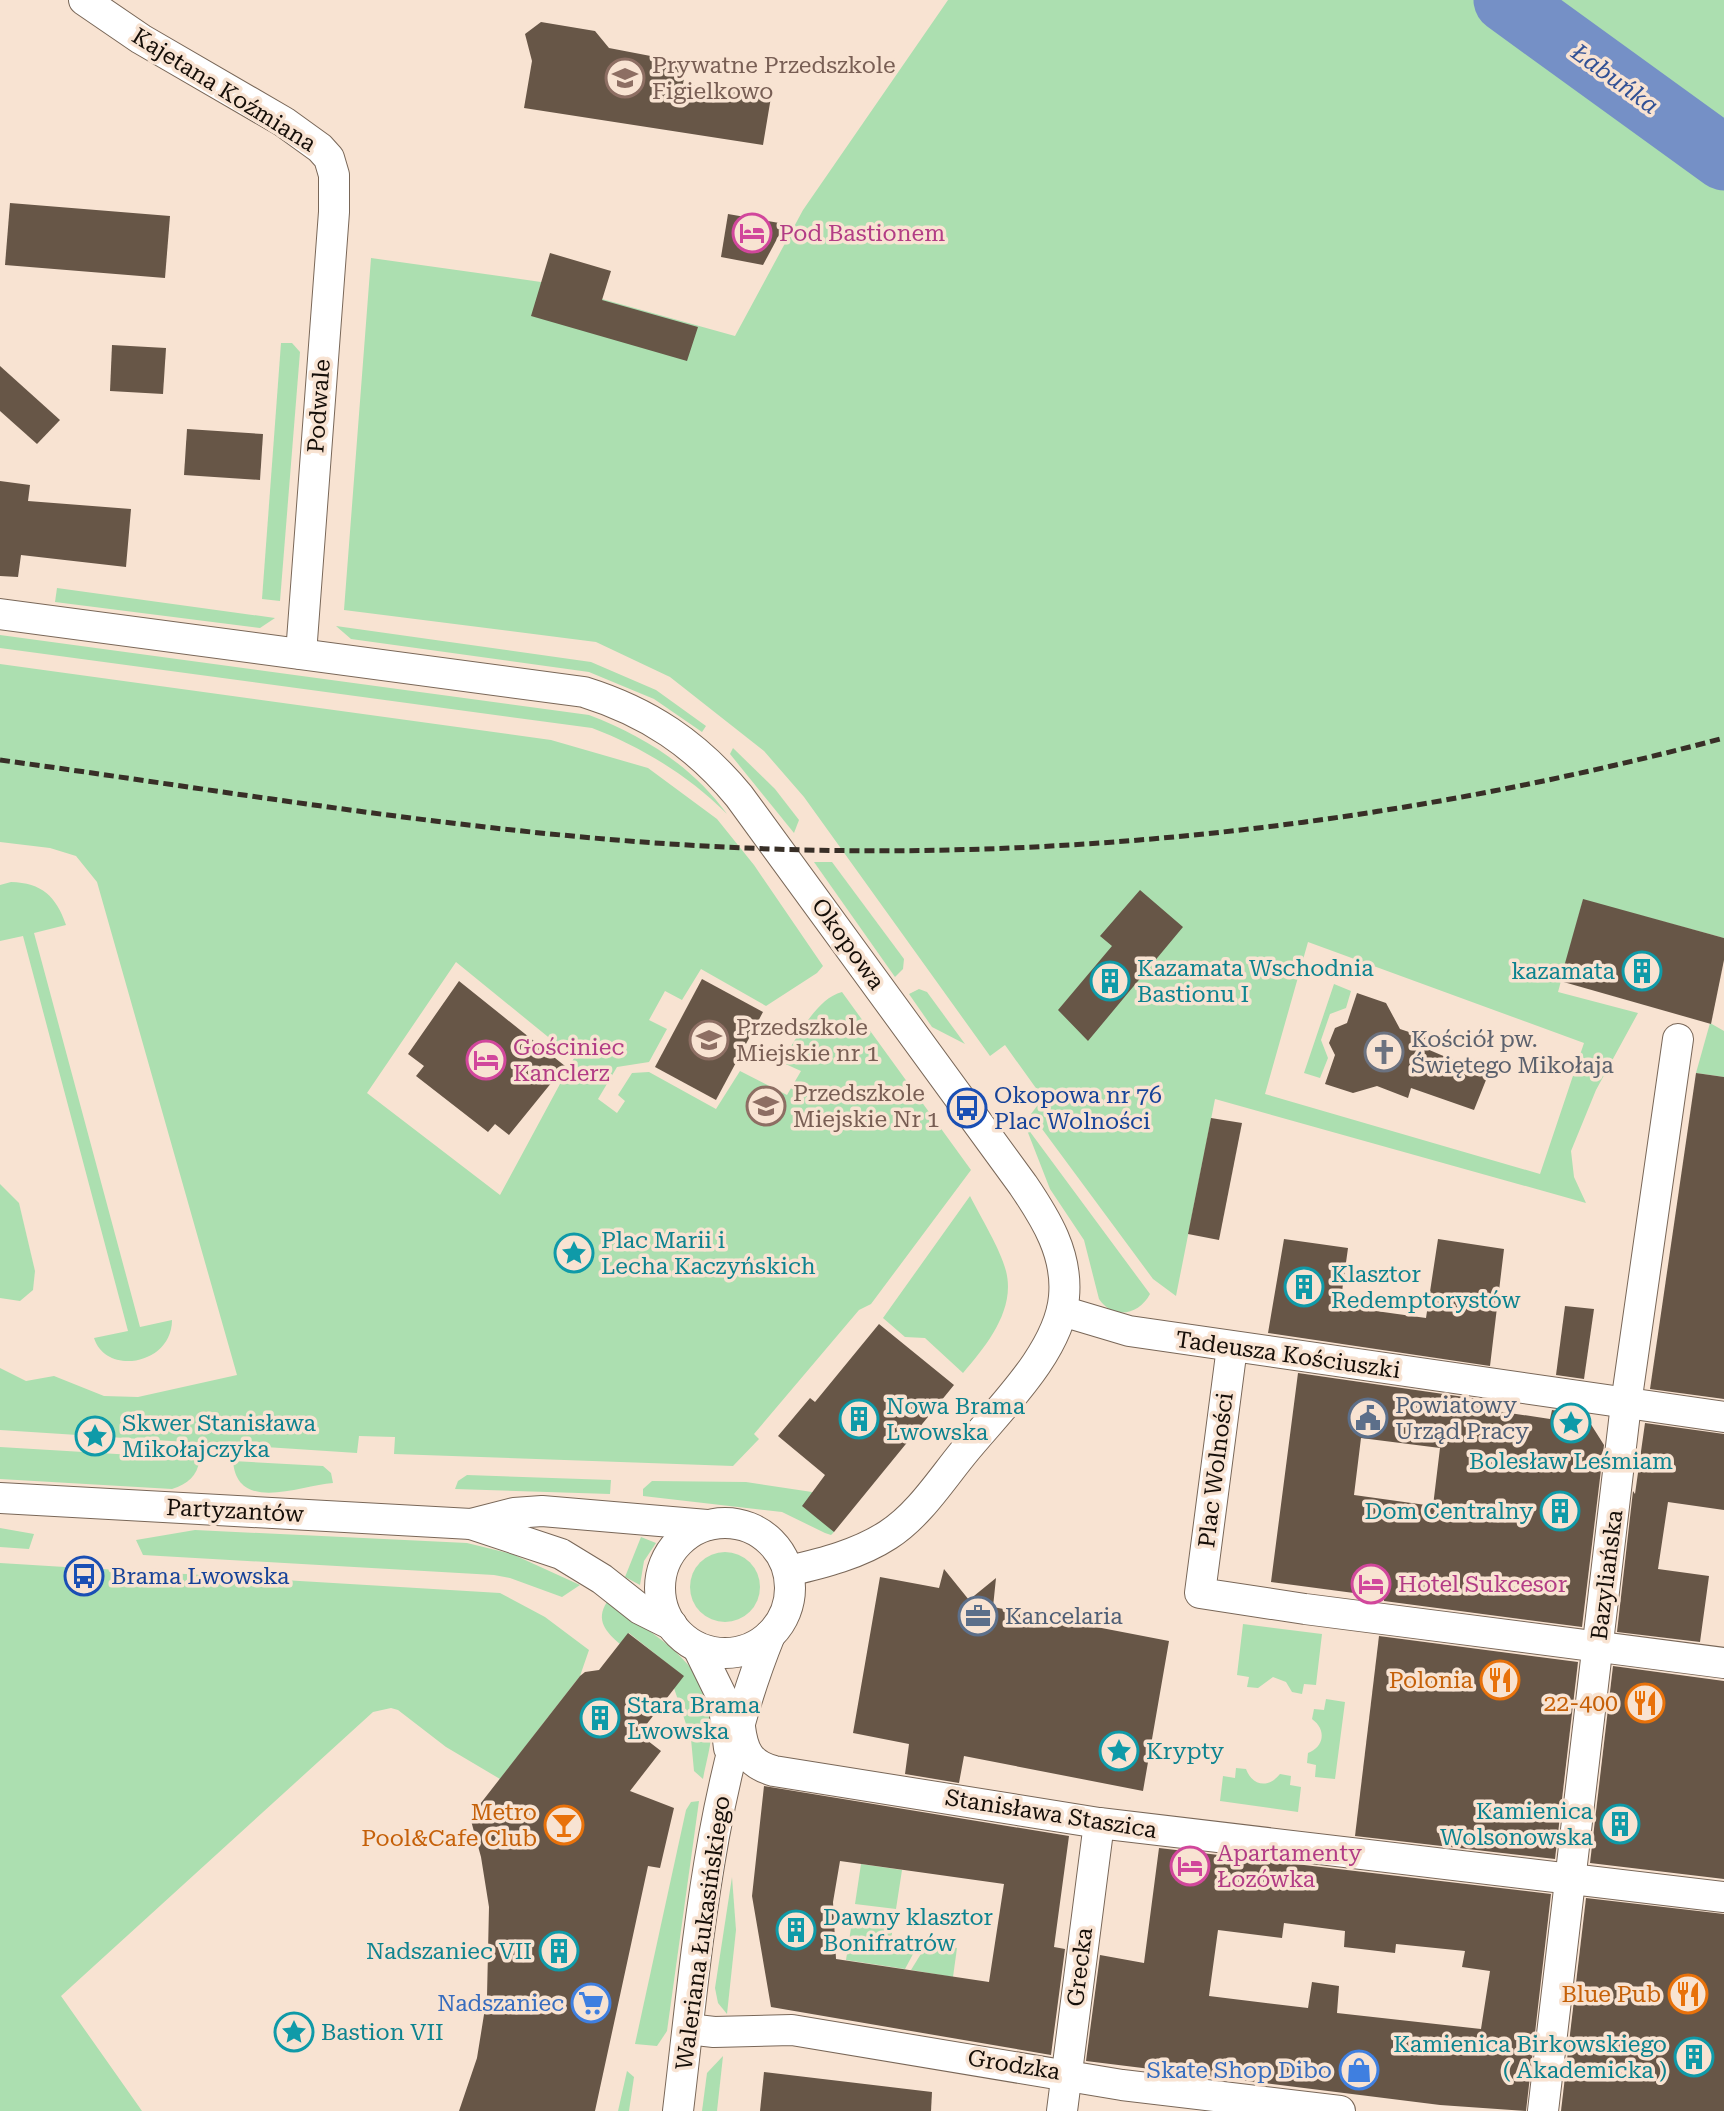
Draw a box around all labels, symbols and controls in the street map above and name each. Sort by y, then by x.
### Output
street label: Kajetana Koźmiana [127,22,321,158]
water label: Łabuńka [1565,38,1664,120]
place label: Prywatne Przedszkole Figielkowo [652,52,896,105]
school or university icon: Prywatne Przedszkole Figielkowo [604,57,646,99]
hotel icon: Pod Bastionem [731,212,773,254]
place label: Pod Bastionem [779,220,945,247]
street label: Podwale [302,358,336,454]
street label: Okopowa [806,893,890,995]
building icon: kazamata [1621,950,1663,992]
place label: Kazamata Wschodnia Bastionu I [1137,955,1374,1008]
place label: kazamata [1511,958,1616,985]
building icon: Kazamata Wschodnia Bastionu I [1089,960,1131,1002]
place label: Przedszkole Miejskie nr 1 [736,1014,879,1067]
school or university icon: Przedszkole Miejskie nr 1 [688,1019,730,1061]
place label: Kościół pw. Świętego Mikołaja [1411,1026,1614,1079]
church icon: Kościół pw. Świętego Mikołaja [1363,1031,1405,1073]
place label: Gościniec Kanclerz [513,1034,624,1087]
hotel icon: Gościniec Kanclerz [465,1039,507,1081]
place label: Przedszkole Miejskie Nr 1 [793,1080,940,1133]
place label: Okopowa nr 76 Plac Wolności [994,1082,1162,1135]
school or university icon: Przedszkole Miejskie Nr 1 [745,1085,787,1127]
bus stop icon: Okopowa nr 76 Plac Wolności [946,1087,988,1129]
place label: Plac Marii i Lecha Kaczyńskich [601,1227,816,1280]
place icon: Plac Marii i Lecha Kaczyńskich [553,1232,595,1274]
place label: Klasztor Redemptorystów [1331,1261,1520,1314]
building icon: Klasztor Redemptorystów [1283,1266,1325,1308]
street label: Tadeusza Kościuszki [1174,1326,1402,1384]
street label: Plac Wolności [1193,1391,1239,1549]
place label: Powiatowy Urząd Pracy [1395,1392,1529,1445]
place label: Nowa Brama Lwowska [886,1393,1026,1446]
public building icon: Powiatowy Urząd Pracy [1347,1397,1389,1439]
building icon: Nowa Brama Lwowska [838,1398,880,1440]
place icon: Bolesław Leśmiam [1550,1402,1592,1444]
place label: Skwer Stanisława Mikołajczyka [122,1410,316,1463]
place icon: Skwer Stanisława Mikołajczyka [74,1415,116,1457]
place label: Bolesław Leśmiam [1469,1448,1673,1475]
building icon: Dom Centralny [1539,1490,1581,1532]
street label: Partyzantów [165,1494,305,1528]
place label: Dom Centralny [1365,1498,1533,1525]
street label: Bazyliańska [1586,1508,1628,1642]
bus stop icon: Brama Lwowska [63,1555,105,1597]
place label: Brama Lwowska [111,1563,290,1590]
hotel icon: Hotel Sukcesor [1350,1563,1392,1605]
place label: Hotel Sukcesor [1398,1571,1567,1598]
office icon: Kancelaria [957,1595,999,1637]
place label: Kancelaria [1005,1603,1123,1630]
restaurant icon: Polonia [1479,1659,1521,1701]
place label: Polonia [1389,1667,1474,1694]
restaurant icon: 22-400 [1624,1682,1666,1724]
place label: 22-400 [1543,1690,1618,1717]
place label: Stara Brama Lwowska [627,1692,761,1745]
building icon: Stara Brama Lwowska [579,1697,621,1739]
place icon: Krypty [1098,1730,1140,1772]
place label: Krypty [1146,1738,1224,1765]
street label: Stanisława Staszica [943,1784,1159,1844]
street label: Waleriana Łukasińskiego [670,1794,736,2072]
place label: Kamienica Wolsonowska [1440,1798,1594,1851]
place label: Metro Pool&Cafe Club [361,1799,537,1852]
building icon: Kamienica Wolsonowska [1599,1803,1641,1845]
bar icon: Metro Pool&Cafe Club [543,1804,585,1846]
place label: Apartamenty Łozówka [1217,1840,1362,1893]
hotel icon: Apartamenty Łozówka [1169,1845,1211,1887]
place label: Dawny klasztor Bonifratrów [823,1904,993,1957]
building icon: Dawny klasztor Bonifratrów [775,1909,817,1951]
street label: Grecka [1062,1926,1098,2008]
building icon: Nadszaniec VII [538,1930,580,1972]
place label: Nadszaniec VII [366,1938,532,1965]
restaurant icon: Blue Pub [1667,1973,1709,2015]
place label: Blue Pub [1561,1981,1661,2008]
supermarket icon: Nadszaniec [570,1982,612,2024]
place label: Nadszaniec [437,1990,564,2017]
place icon: Bastion VII [273,2011,315,2053]
place label: Bastion VII [321,2019,444,2046]
place label: Kamienica Birkowskiego ( Akademicka ) [1393,2031,1667,2084]
building icon: Kamienica Birkowskiego ( Akademicka ) [1673,2036,1715,2078]
street label: Grodzka [966,2044,1063,2086]
shop icon: Skate Shop Dibo [1338,2049,1380,2091]
place label: Skate Shop Dibo [1147,2057,1332,2084]

